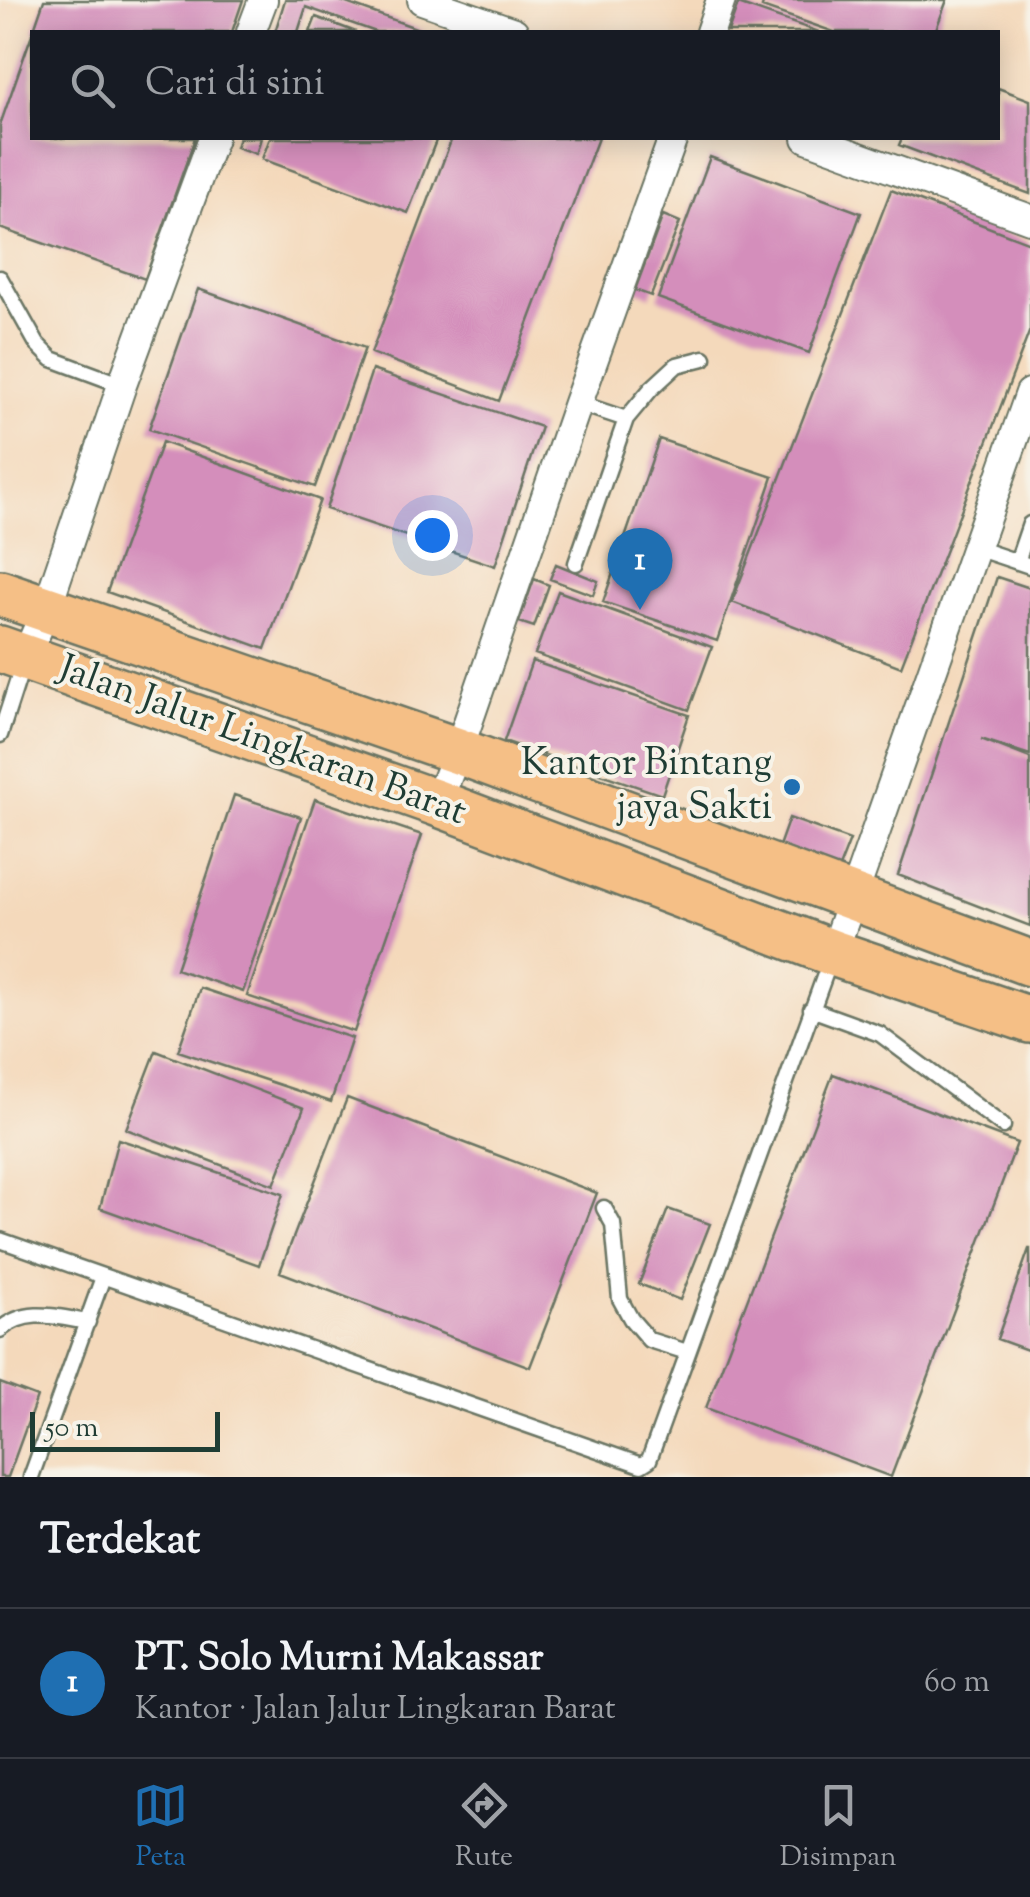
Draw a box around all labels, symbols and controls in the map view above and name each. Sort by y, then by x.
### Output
search box [30,30,1000,140]
icon: search [65,58,120,113]
text: Cari di sini [145,58,325,112]
your location [407,510,458,561]
pin: 1 [608,528,672,610]
street label: Jalan Jalur Lingkaran Barat [49,642,473,841]
place label: Kantor Bintang jaya Sakti [521,738,772,836]
marker: Kantor Bintang jaya Sakti [781,776,803,798]
scale bar [30,1407,220,1452]
text: 50 m [45,1409,99,1449]
text: Terdekat [40,1512,200,1572]
text: PT. Solo Murni Makassar [135,1633,543,1687]
text: 1 [67,1660,78,1706]
text: 60 m [924,1660,990,1706]
text: Kantor · Jalan Jalur Lingkaran Barat [135,1687,616,1733]
tab: Peta [133,1778,188,1878]
tab: Rute [455,1778,513,1878]
tab: Disimpan [780,1778,897,1878]

